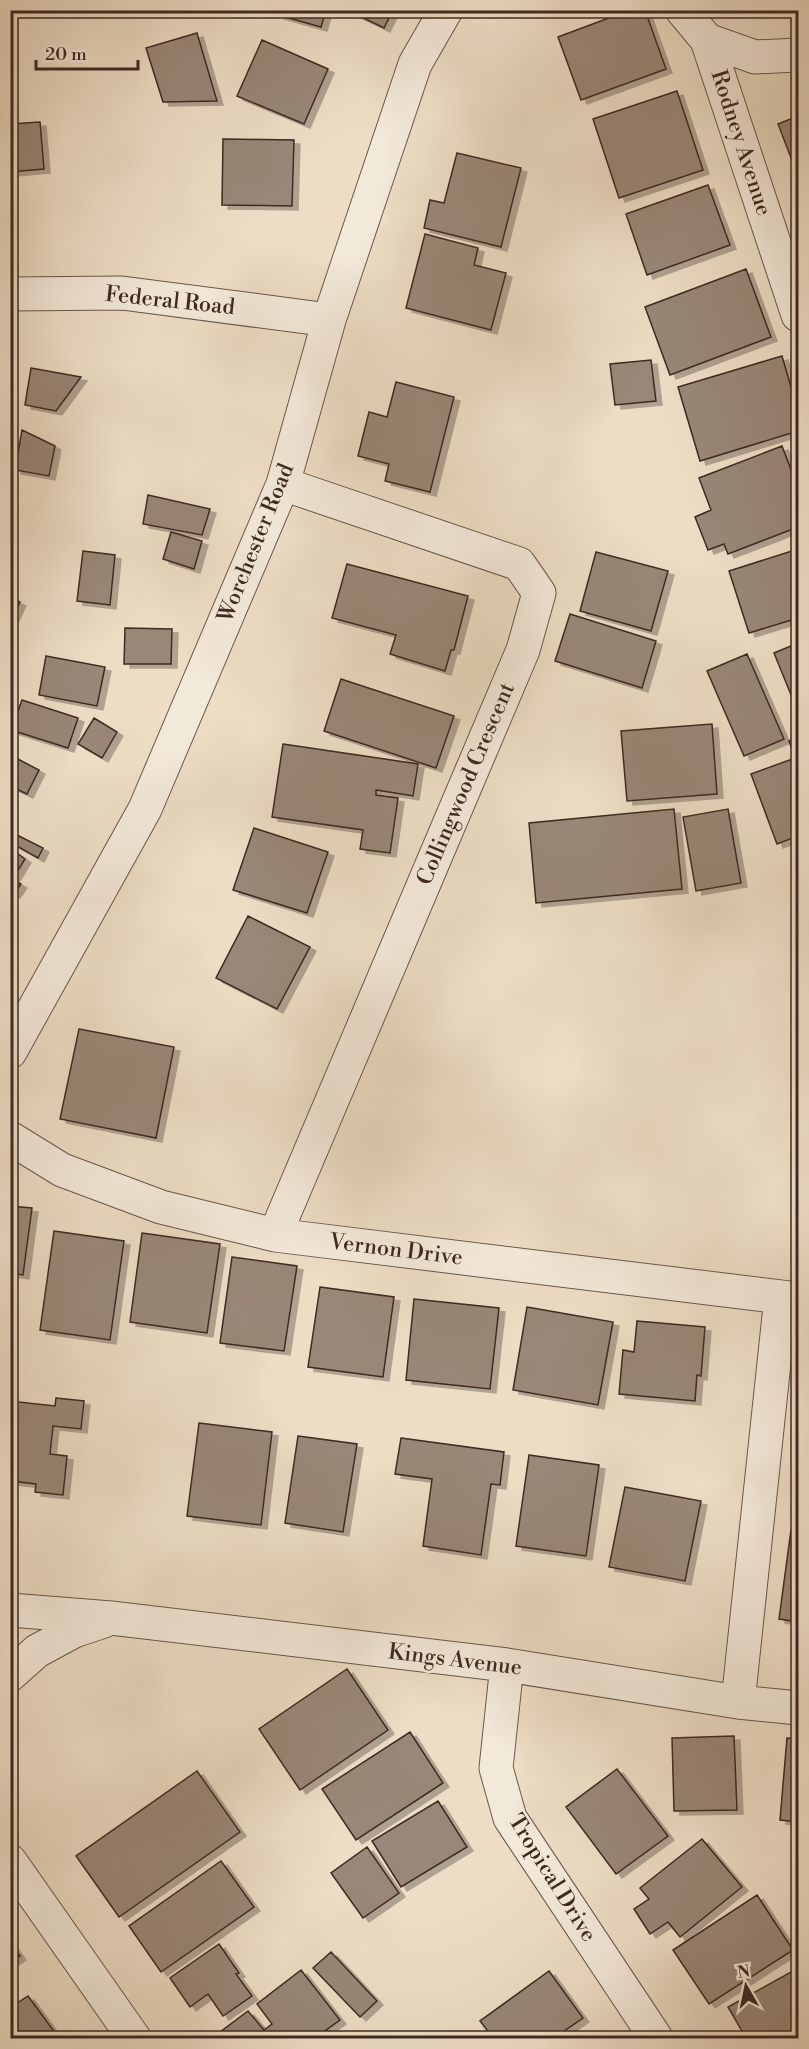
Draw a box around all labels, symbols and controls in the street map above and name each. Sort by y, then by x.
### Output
scale bar [36,33,138,71]
text: 20 m [45,43,87,66]
street label: Rodney Avenue [705,67,777,219]
street label: Federal Road [104,281,237,321]
street label: Worchester Road [211,459,300,627]
street label: Collingwood Crescent [411,679,521,889]
street label: Vernon Drive [327,1228,464,1272]
street label: Kings Avenue [387,1638,523,1682]
street label: Tropical Drive [502,1809,602,1947]
north arrow [716,1956,776,2016]
text: N [736,1961,752,1983]

